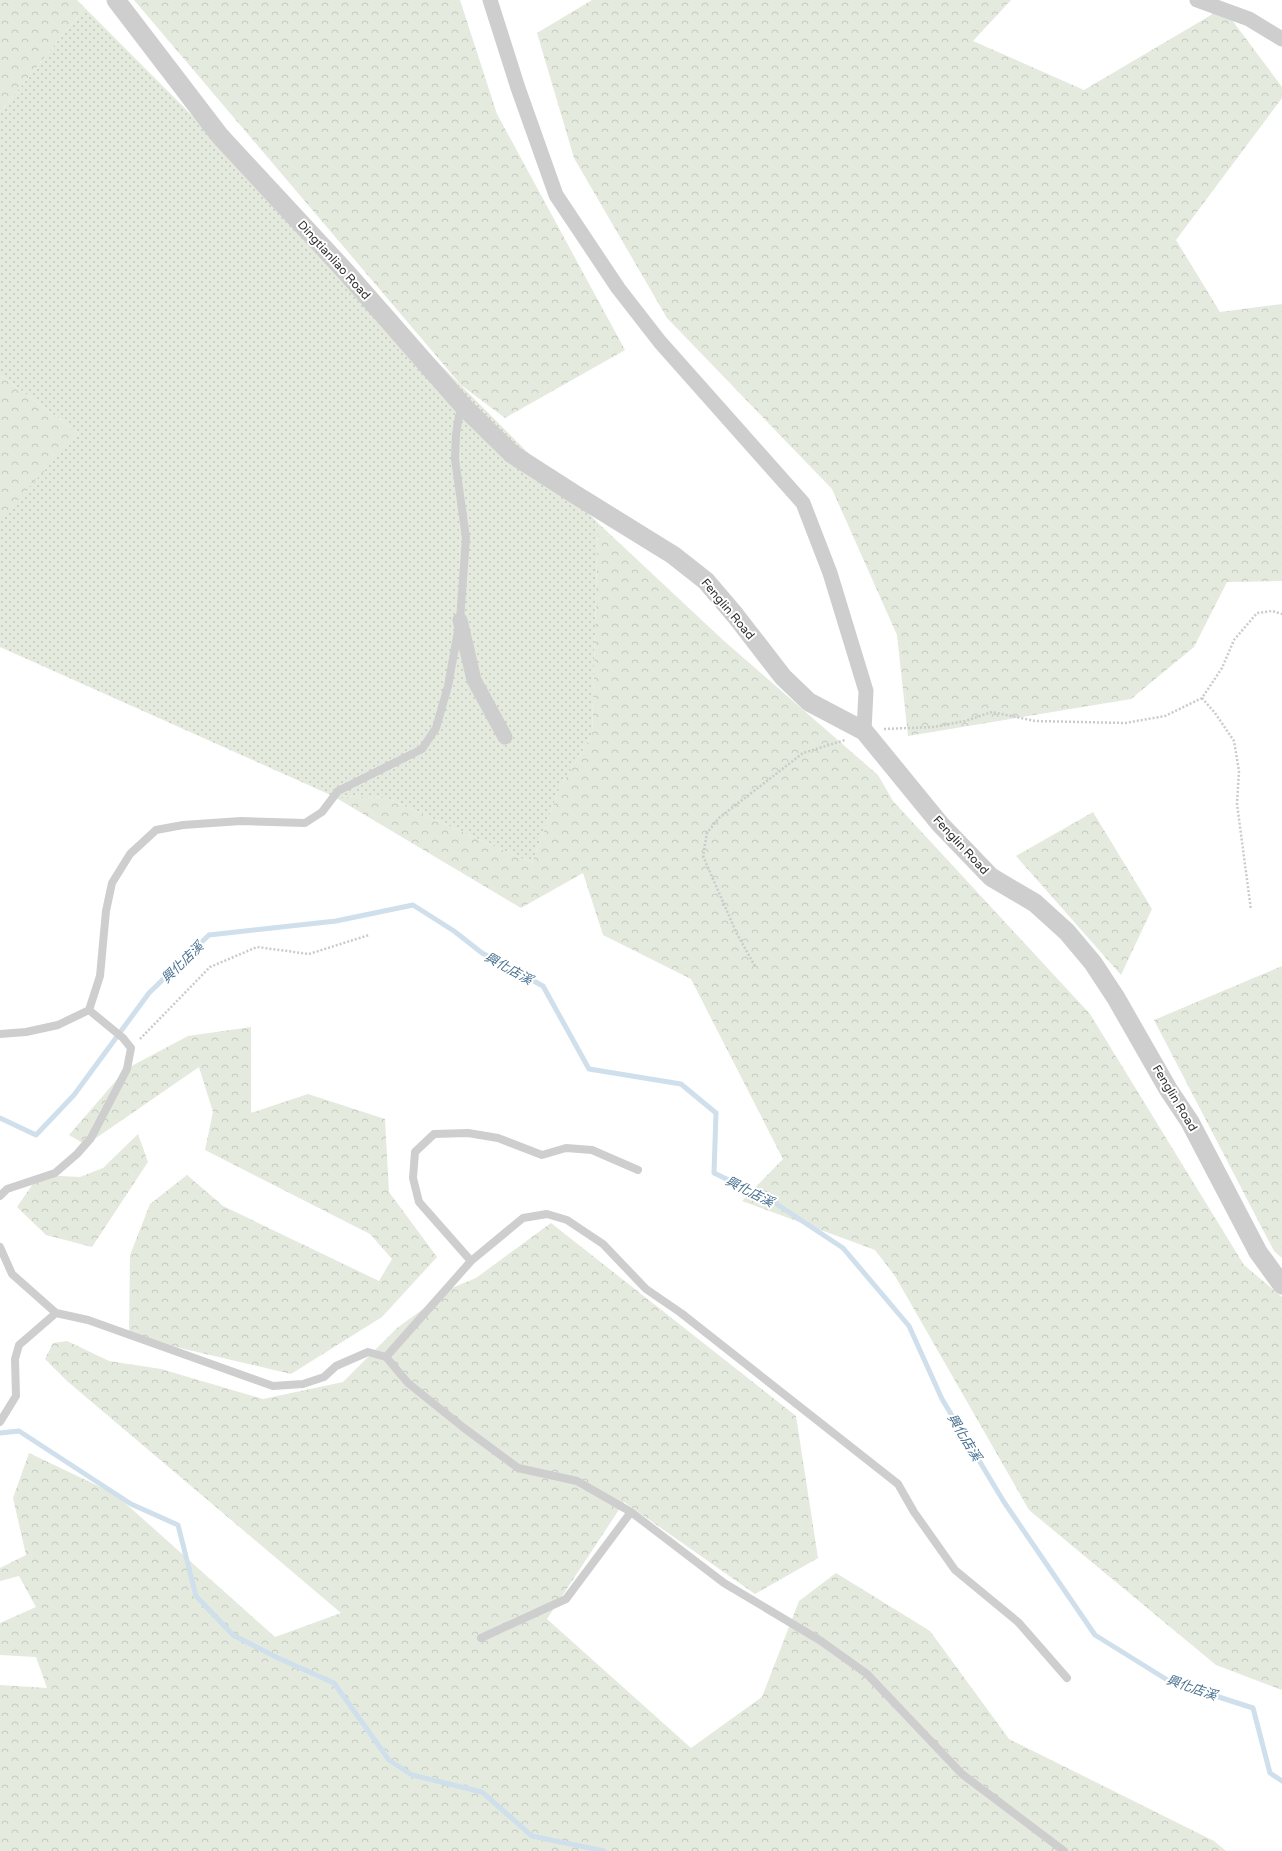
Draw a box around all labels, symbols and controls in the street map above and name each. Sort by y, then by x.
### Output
street label: Dingtianliao Road [295,218,373,302]
street label: Fenglin Road [699,576,757,642]
street label: Fenglin Road [930,813,992,877]
water label: 興化店溪 [158,938,208,987]
water label: 興化店溪 [482,949,537,989]
street label: Fenglin Road [1150,1062,1200,1134]
water label: 興化店溪 [723,1173,778,1212]
water label: 興化店溪 [944,1411,985,1466]
water label: 興化店溪 [1164,1672,1221,1705]

